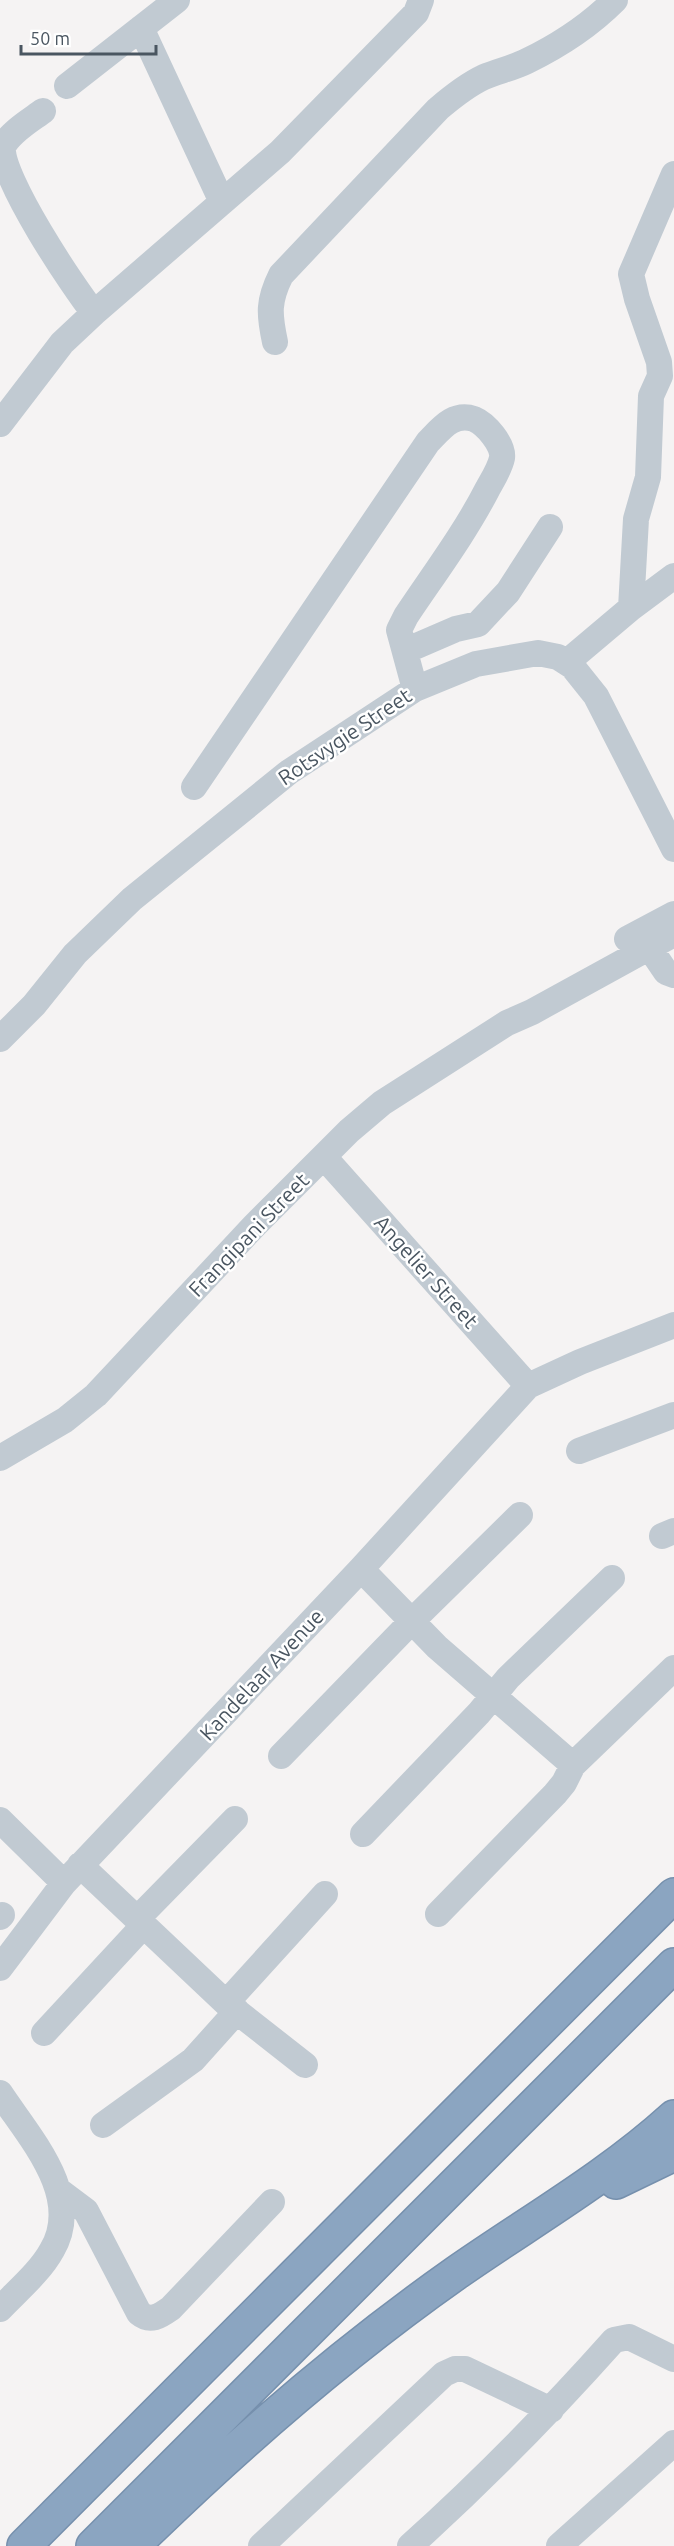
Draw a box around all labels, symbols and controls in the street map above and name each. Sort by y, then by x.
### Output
scale bar [21,18,156,56]
text: 50 m [30,28,70,48]
street label: Rotsvygie Street [273,683,416,790]
street label: Frangipani Street [183,1168,313,1301]
street label: Angelier Street [370,1210,483,1332]
street label: Kandelaar Avenue [194,1604,328,1745]

